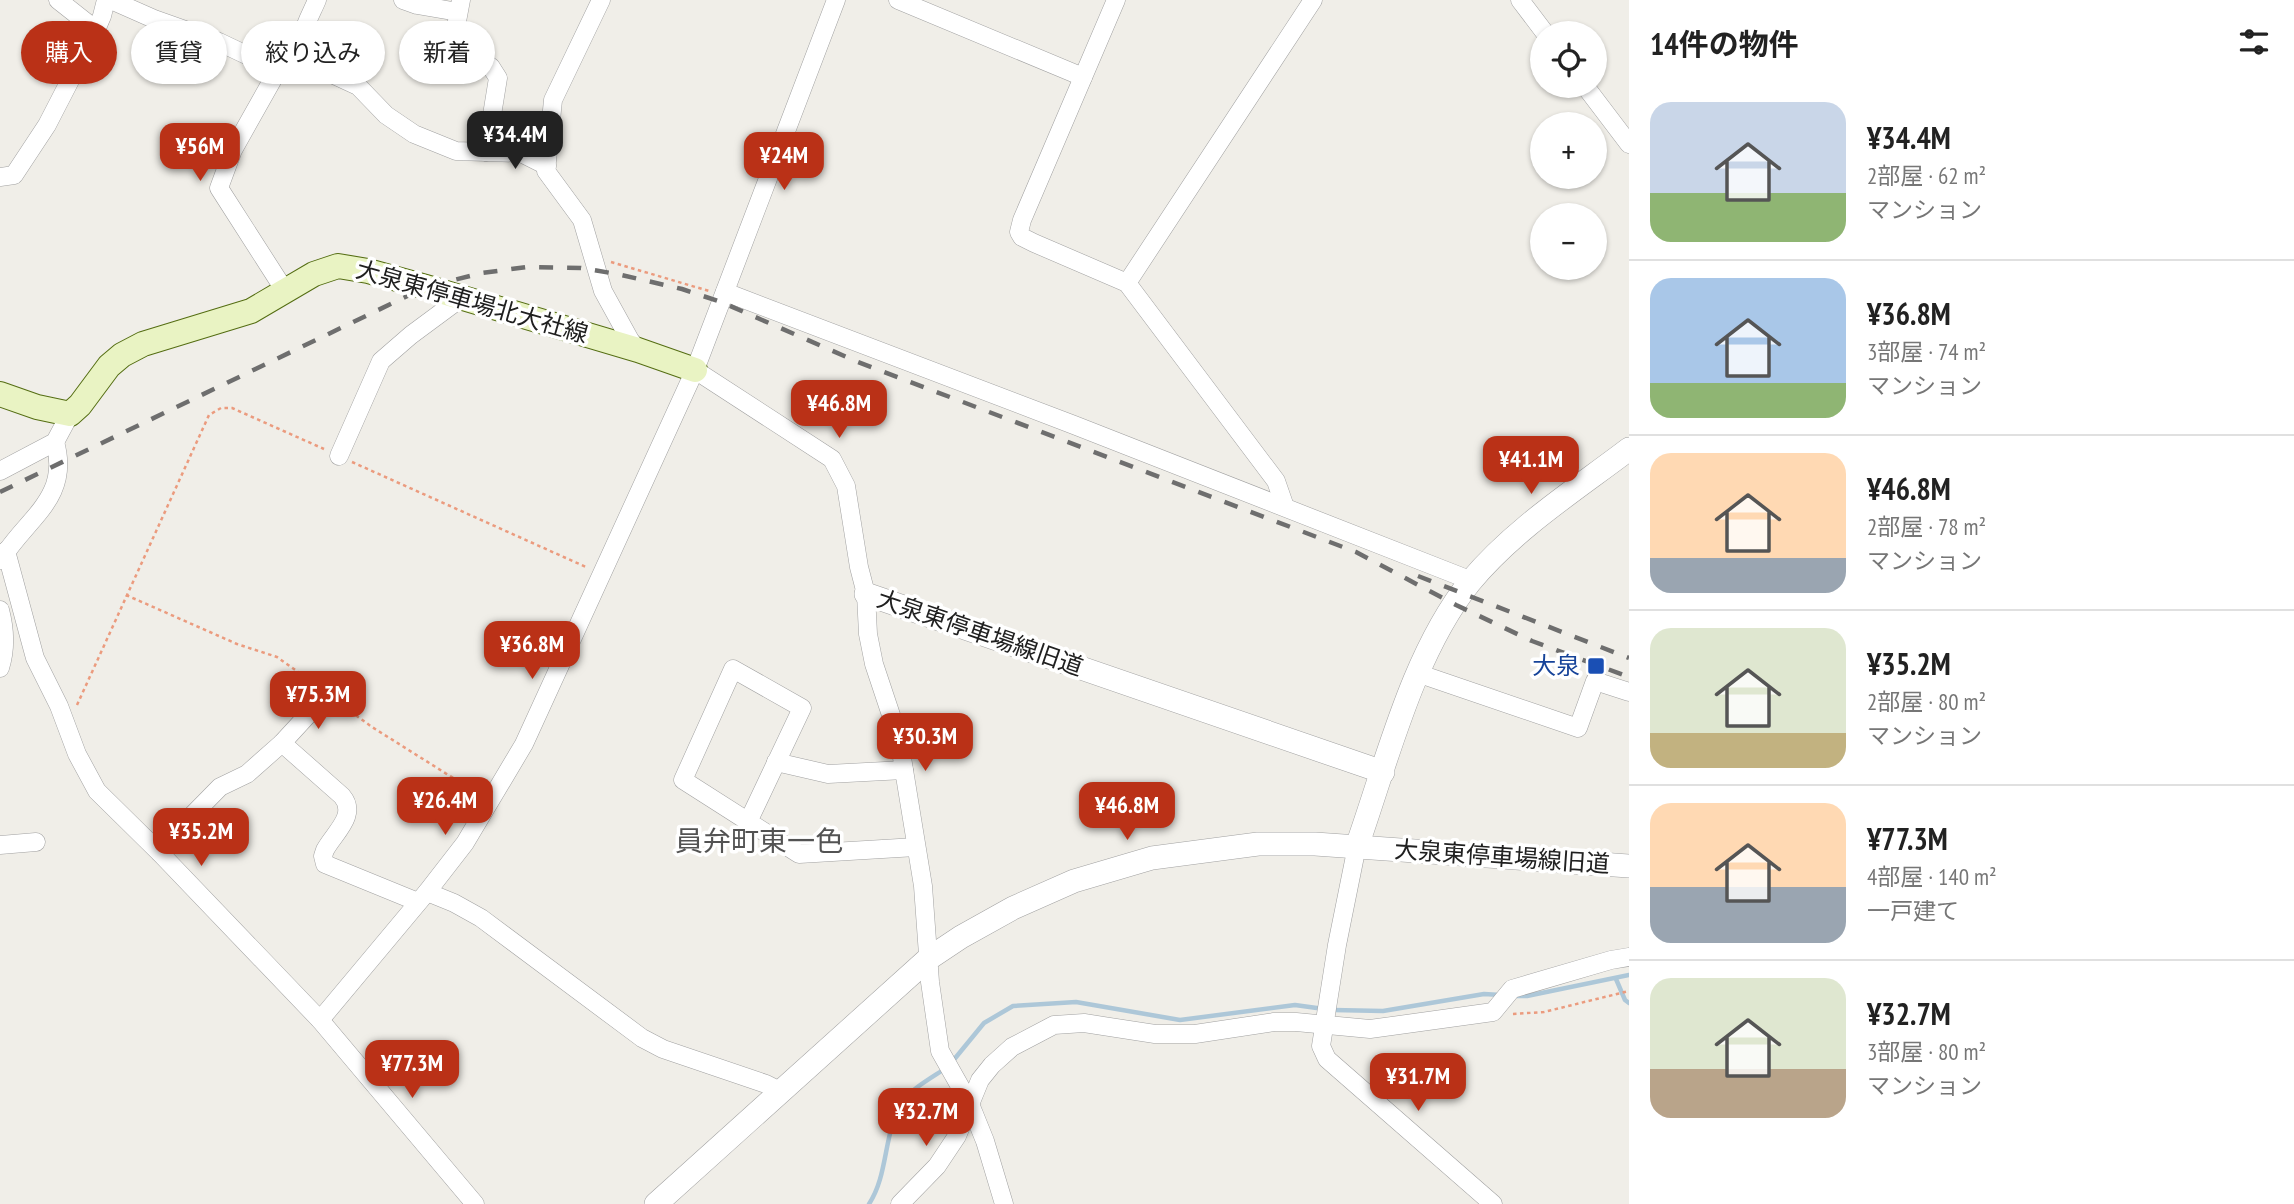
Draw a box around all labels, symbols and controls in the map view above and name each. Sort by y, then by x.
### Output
chip: 購入 [21,21,117,84]
chip: 賃貸 [131,21,227,84]
chip: 絞り込み [241,21,385,84]
chip: 新着 [399,21,495,84]
map controls [1530,21,1607,280]
button: locate [1530,21,1607,98]
icon: filters [2235,23,2273,61]
text: 14件の物件 [1650,24,1799,63]
pin: ¥34.4M [458,111,572,171]
button: + [1530,112,1607,189]
text: ¥34.4M [1867,118,1951,157]
text: ¥34.4M [483,119,547,148]
pin: ¥56M [159,124,241,183]
icon: home [1706,130,1790,214]
text: ¥56M [176,131,224,160]
pin: ¥24M [743,132,825,192]
text: ¥24M [760,140,808,169]
text: 2部屋 · 62 m² [1867,161,1986,190]
text: マンション [1867,195,1982,224]
button: − [1530,203,1607,280]
street label: 大泉東停車場北大社線 [353,254,592,349]
text: ¥36.8M [1867,294,1951,333]
icon: home [1706,306,1790,390]
text: 3部屋 · 74 m² [1867,337,1986,366]
text: マンション [1867,371,1982,400]
pin: ¥46.8M [782,380,896,440]
text: ¥46.8M [807,388,871,417]
pin: ¥41.1M [1474,436,1588,496]
text: ¥41.1M [1499,444,1563,473]
text: ¥46.8M [1867,469,1951,508]
icon: home [1706,481,1790,565]
text: 2部屋 · 78 m² [1867,512,1986,541]
text: マンション [1867,546,1982,575]
street label: 大泉東停車場線旧道 [873,583,1087,682]
pin: ¥36.8M [475,622,589,681]
text: ¥36.8M [500,629,564,658]
text: ¥35.2M [1867,644,1951,683]
place label: 大泉 [1532,650,1580,681]
marker: 大泉 [1586,656,1606,676]
icon: home [1706,656,1790,740]
pin: ¥75.3M [261,672,375,731]
text: ¥75.3M [286,679,350,708]
text: 2部屋 · 80 m² [1867,687,1986,716]
pin: ¥30.3M [868,714,982,773]
text: ¥30.3M [893,721,957,750]
text: マンション [1867,721,1982,750]
pin: ¥26.4M [388,778,502,837]
pin: ¥46.8M [1070,782,1184,842]
text: ¥26.4M [413,785,477,814]
text: ¥46.8M [1095,790,1159,819]
pin: ¥35.2M [144,808,258,868]
text: ¥35.2M [169,816,233,845]
text: ¥77.3M [1867,819,1948,858]
district label: 員弁町東一色 [675,822,843,859]
icon: home [1706,831,1790,915]
street label: 大泉東停車場線旧道 [1393,834,1611,879]
text: 4部屋 · 140 m² [1867,862,1997,891]
text: 一戸建て [1867,896,1959,925]
text: ¥32.7M [1867,994,1951,1033]
icon: home [1706,1006,1790,1090]
text: 3部屋 · 80 m² [1867,1037,1986,1066]
pin: ¥77.3M [355,1040,469,1100]
text: ¥77.3M [381,1048,443,1077]
pin: ¥31.7M [1361,1054,1475,1113]
text: ¥31.7M [1386,1061,1450,1090]
text: マンション [1867,1071,1982,1100]
pin: ¥32.7M [869,1088,983,1148]
text: ¥32.7M [894,1096,958,1125]

